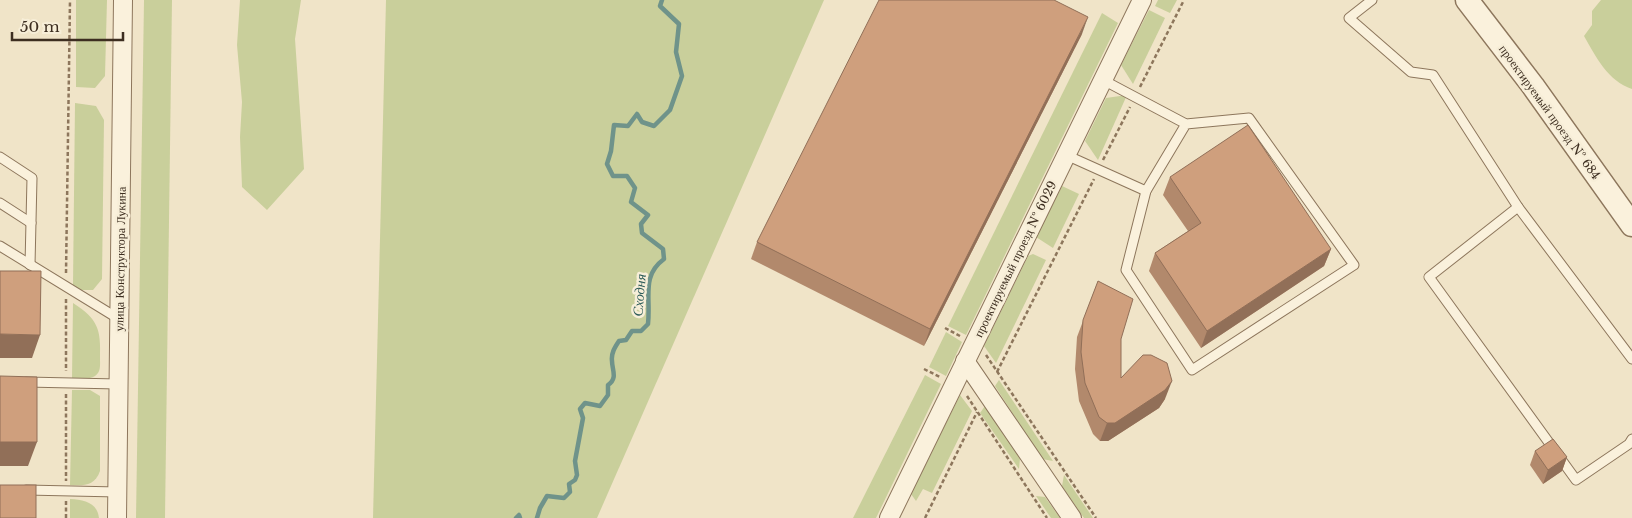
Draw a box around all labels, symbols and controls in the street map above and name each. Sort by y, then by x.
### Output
scale bar [12,10,124,42]
text: 50 m [20,17,60,36]
street label: проектируемый проезд № 684 [1496,42,1604,182]
street label: проектируемый проезд № 6029 [971,178,1059,340]
street label: улица Конструктора Лукина [111,186,129,332]
water label: Сходня [628,273,650,317]

